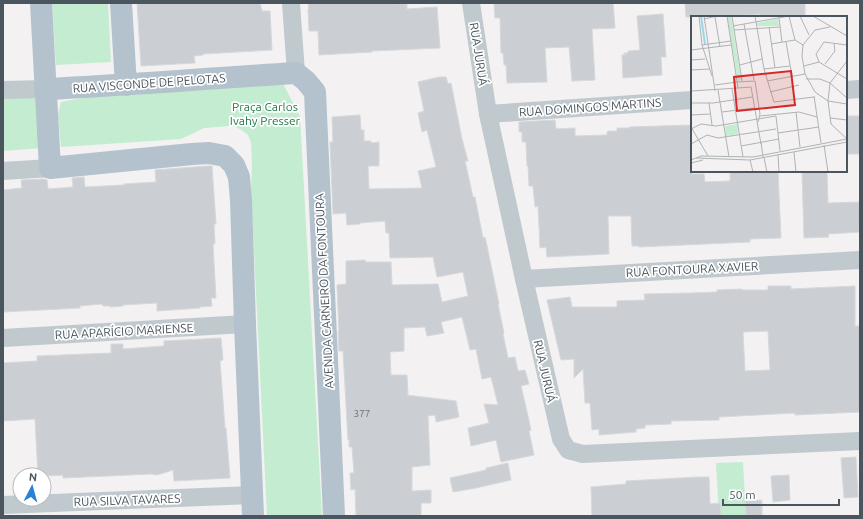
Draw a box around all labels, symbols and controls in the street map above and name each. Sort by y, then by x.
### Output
inset map [691,16,847,172]
street label: RUA JURUÁ [468,22,490,87]
street label: RUA VISCONDE DE PELOTAS [72,71,226,95]
street label: RUA DOMINGOS MARTINS [518,96,662,118]
park label: Praça Carlos Ivahy Presser [230,100,301,127]
street label: AVENIDA CARNEIRO DA FONTOURA [312,193,336,389]
street label: RUA FONTOURA XAVIER [625,259,759,279]
street label: RUA APARÍCIO MARIENSE [54,321,194,341]
street label: RUA JURUÁ [531,338,559,404]
house number: 377 [354,408,370,419]
north arrow [12,467,52,507]
text: N [28,471,38,483]
scale bar [723,481,839,507]
text: 50 m [729,488,756,501]
street label: RUA SILVA TAVARES [73,492,181,508]

